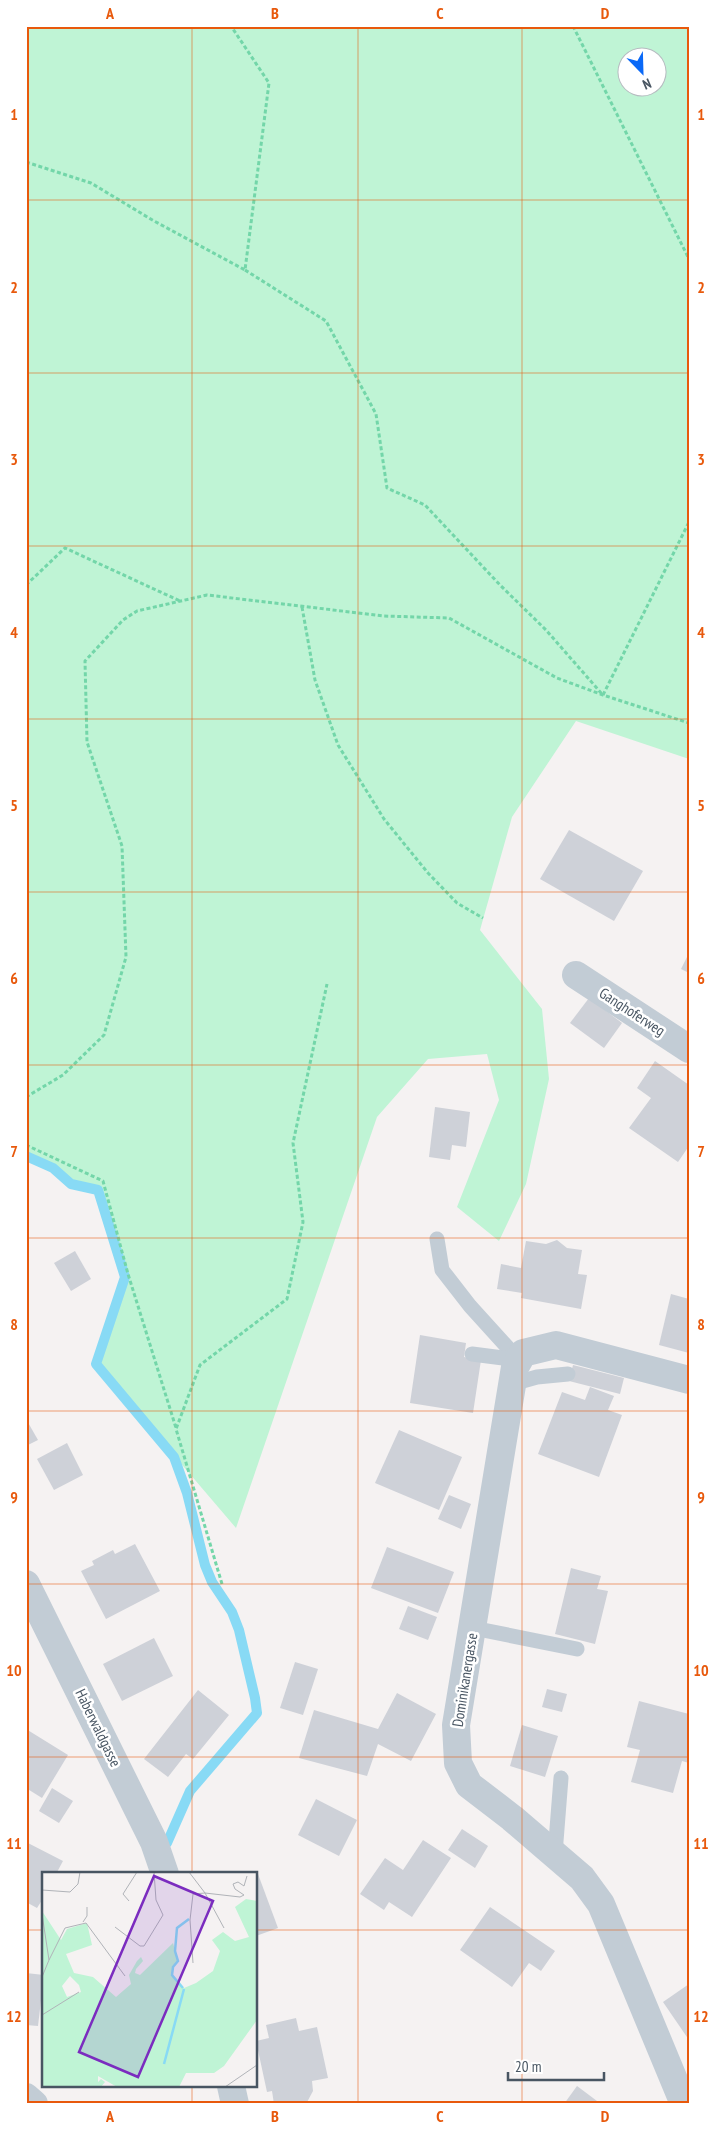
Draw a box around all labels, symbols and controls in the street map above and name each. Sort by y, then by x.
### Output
text: A [105,3,115,23]
text: B [271,3,279,23]
text: C [436,3,444,23]
text: D [601,3,610,23]
north arrow [618,48,668,98]
text: N [640,74,654,94]
text: 1 [10,104,18,124]
text: 1 [697,104,705,124]
text: 2 [10,277,18,297]
text: 2 [697,277,705,297]
text: 3 [10,449,18,469]
text: 3 [697,449,705,469]
text: 4 [10,622,18,642]
text: 4 [697,622,705,642]
text: 5 [10,795,18,815]
text: 5 [697,795,705,815]
text: 6 [10,968,18,988]
text: 6 [697,968,705,988]
street label: Ganghoferweg [596,983,669,1040]
text: 7 [10,1141,18,1161]
text: 7 [697,1141,705,1161]
text: 8 [10,1314,18,1334]
text: 8 [697,1314,705,1334]
text: 9 [10,1487,18,1507]
text: 9 [697,1487,705,1507]
street label: Dominikanergasse [448,1632,481,1728]
text: 10 [6,1660,22,1680]
text: 10 [693,1660,709,1680]
street label: Haberwaldgasse [71,1686,126,1770]
text: 11 [6,1833,22,1853]
text: 11 [693,1833,709,1853]
inset map [42,1872,258,2088]
text: 12 [6,2006,22,2026]
text: 12 [693,2006,709,2026]
scale bar [508,2050,604,2082]
text: 20 m [515,2057,541,2076]
text: A [105,2106,115,2126]
text: B [271,2106,279,2126]
text: C [436,2106,444,2126]
text: D [601,2106,610,2126]

